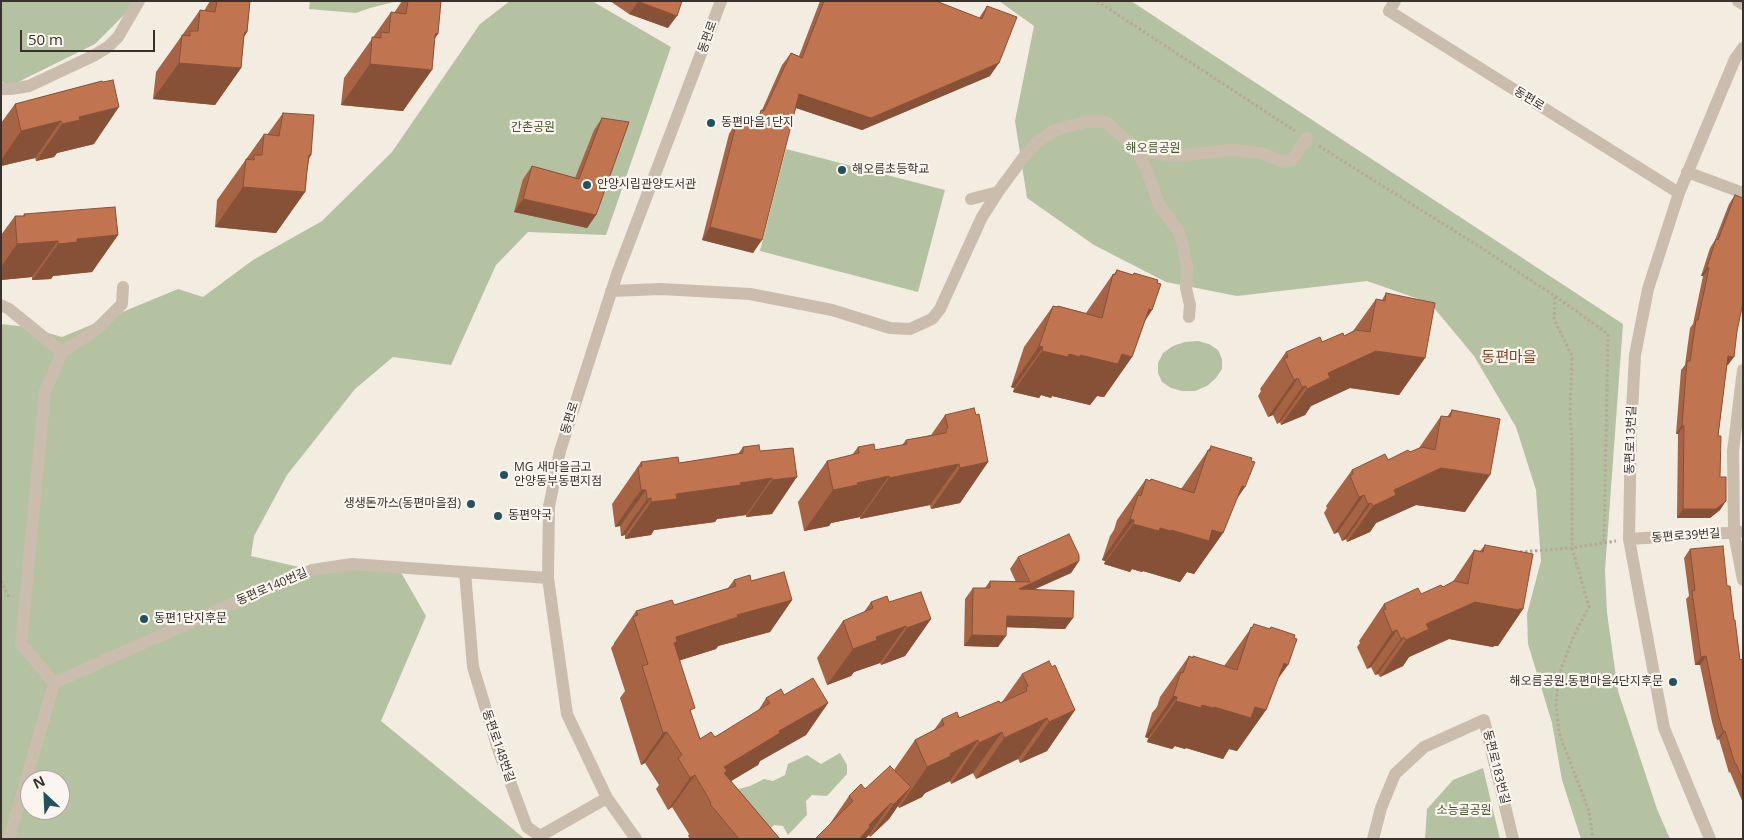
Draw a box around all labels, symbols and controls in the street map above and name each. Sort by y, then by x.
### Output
street label: 동편로 [696,19,720,55]
scale bar [22,20,158,52]
text: 50 m [28,29,63,49]
street label: 동편로 [1511,84,1547,114]
place label: 동편마을1단지 [721,116,794,130]
marker: 동편마을1단지 [705,117,717,129]
park label: 간촌공원 [511,121,555,135]
park label: 해오름공원 [1125,142,1181,156]
place label: 해오름초등학교 [852,163,929,177]
marker: 해오름초등학교 [836,164,848,176]
place label: 안양시립관양도서관 [597,178,696,192]
marker: 안양시립관양도서관 [581,179,593,191]
district label: 동편마을 [1481,349,1537,367]
street label: 동편로 [558,400,582,436]
street label: 동편로13번길 [1623,405,1639,475]
place label: MG 새마을금고 안양동부동편지점 [514,461,602,489]
marker: MG 새마을금고 안양동부동편지점 [498,469,510,481]
place label: 생생돈까스(동편마을점) [344,497,461,511]
marker: 생생돈까스(동편마을점) [465,498,477,510]
place label: 동편약국 [508,509,552,523]
marker: 동편약국 [492,510,504,522]
street label: 동편로39번길 [1651,526,1721,546]
street label: 동편로140번길 [234,566,310,608]
place label: 동편1단지후문 [154,612,227,626]
marker: 동편1단지후문 [138,613,150,625]
place label: 해오름공원.동편마을4단지후문 [1509,675,1663,689]
marker: 해오름공원.동편마을4단지후문 [1667,676,1679,688]
street label: 동편로148번길 [479,708,517,784]
street label: 동편로183번길 [1480,728,1512,806]
north arrow [20,770,70,820]
text: N [30,771,48,793]
park label: 소능골공원 [1436,804,1492,818]

